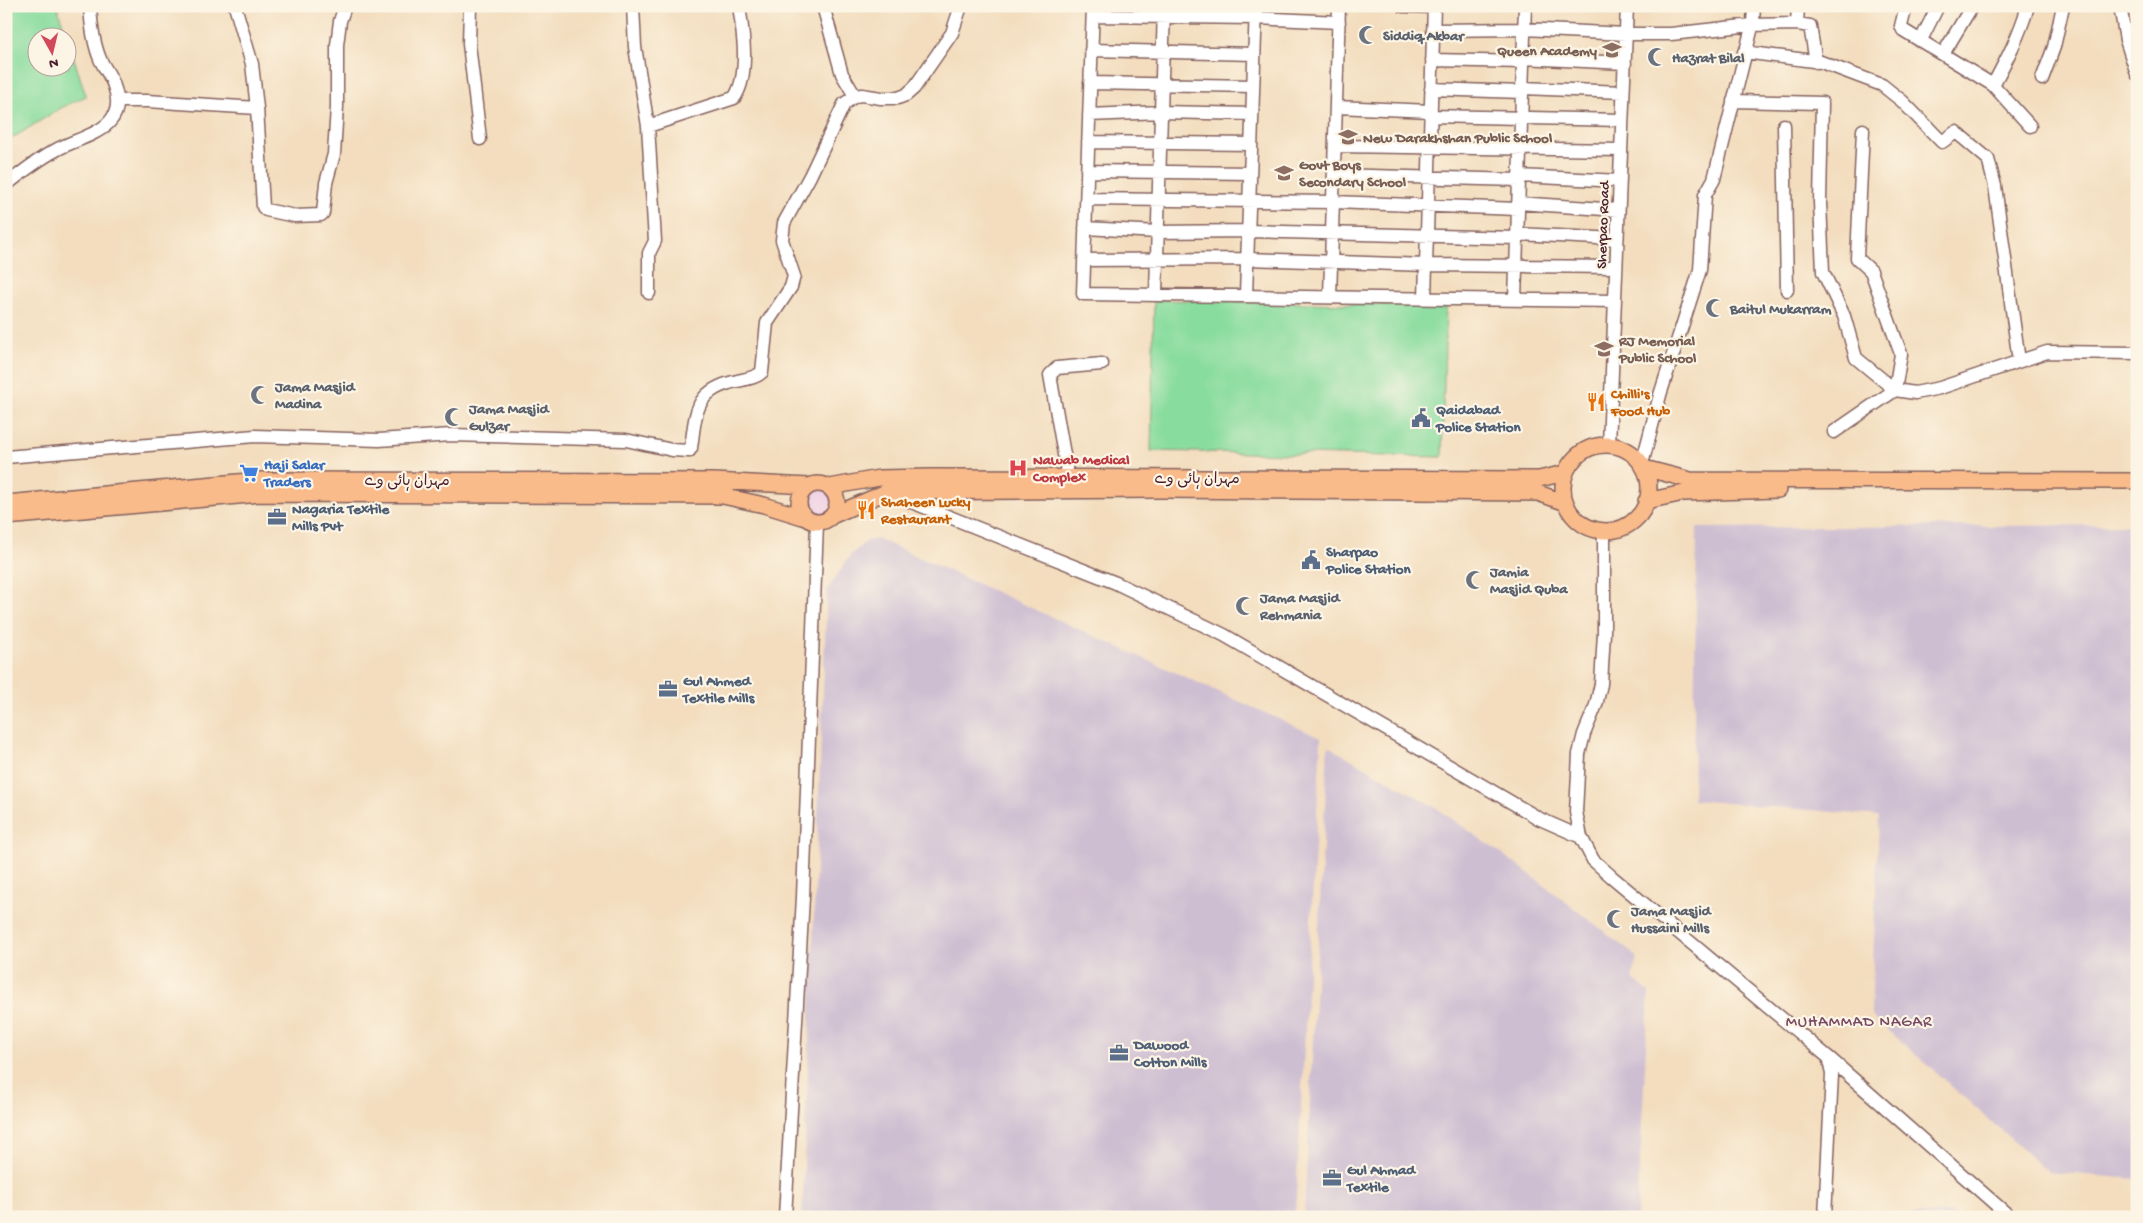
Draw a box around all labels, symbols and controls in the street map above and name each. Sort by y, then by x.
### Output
mosque icon: Siddiq Akbar [1357,24,1379,46]
north arrow [28,28,78,78]
place label: Siddiq Akbar [1383,28,1465,46]
school or university icon: Queen Academy [1601,39,1623,61]
place label: Queen Academy [1497,43,1598,61]
mosque icon: Hazrat Bilal [1646,46,1668,68]
place label: Hazrat Bilal [1672,50,1745,68]
text: N [48,53,59,71]
school or university icon: New Darakhshan Public School [1337,126,1359,148]
place label: New Darakhshan Public School [1363,130,1553,148]
place label: Govt Boys Secondary School [1299,157,1407,192]
school or university icon: Govt Boys Secondary School [1273,162,1295,184]
street label: Sherpao Road [1593,180,1615,269]
mosque icon: Baitul Mukarram [1704,297,1726,319]
place label: Baitul Mukarram [1729,301,1832,319]
place label: RJ Memorial Public School [1618,333,1697,368]
school or university icon: RJ Memorial Public School [1593,338,1615,360]
place label: Jama Masjid Madina [274,379,357,414]
mosque icon: Jama Masjid Madina [249,384,271,406]
place label: Chilli's Food Hub [1610,386,1670,421]
restaurant icon: Chilli's Food Hub [1585,391,1607,413]
place label: Jama Masjid Gulzar [468,401,551,436]
place label: Qaidabad Police Station [1435,402,1522,437]
mosque icon: Jama Masjid Gulzar [443,406,465,428]
public building icon: Qaidabad Police Station [1410,407,1432,429]
place label: Nawab Medical Complex [1032,452,1130,487]
place label: Haji Salar Traders [263,457,326,492]
hospital icon: Nawab Medical Complex [1007,457,1029,479]
supermarket icon: Haji Salar Traders [238,462,260,484]
street label: مہران ہائی وے [1154,471,1240,489]
street label: مہران ہائی وے [364,473,450,491]
place label: Shaheen Lucky Restaurant [880,494,971,529]
restaurant icon: Shaheen Lucky Restaurant [855,499,877,521]
place label: Nagaria Textile Mills Pvt [292,501,391,536]
office icon: Nagaria Textile Mills Pvt [266,506,288,528]
place label: Sharpao Police Station [1325,544,1412,579]
public building icon: Sharpao Police Station [1300,549,1322,571]
place label: Jamia Masjid Quba [1489,564,1568,599]
mosque icon: Jamia Masjid Quba [1464,569,1486,591]
place label: Jama Masjid Rehmania [1259,590,1342,625]
mosque icon: Jama Masjid Rehmania [1234,595,1256,617]
place label: Gul Ahmed Textile Mills [682,673,756,708]
office icon: Gul Ahmed Textile Mills [657,678,679,700]
place label: Jama Masjid Hussaini Mills [1630,903,1713,938]
mosque icon: Jama Masjid Hussaini Mills [1605,908,1627,930]
district label: MUHAMMAD NAGAR [1786,1014,1932,1033]
place label: Dawood Cotton Mills [1132,1037,1208,1072]
office icon: Dawood Cotton Mills [1108,1042,1130,1064]
place label: Gul Ahmad Textile [1346,1162,1417,1197]
office icon: Gul Ahmad Textile [1321,1167,1343,1189]

